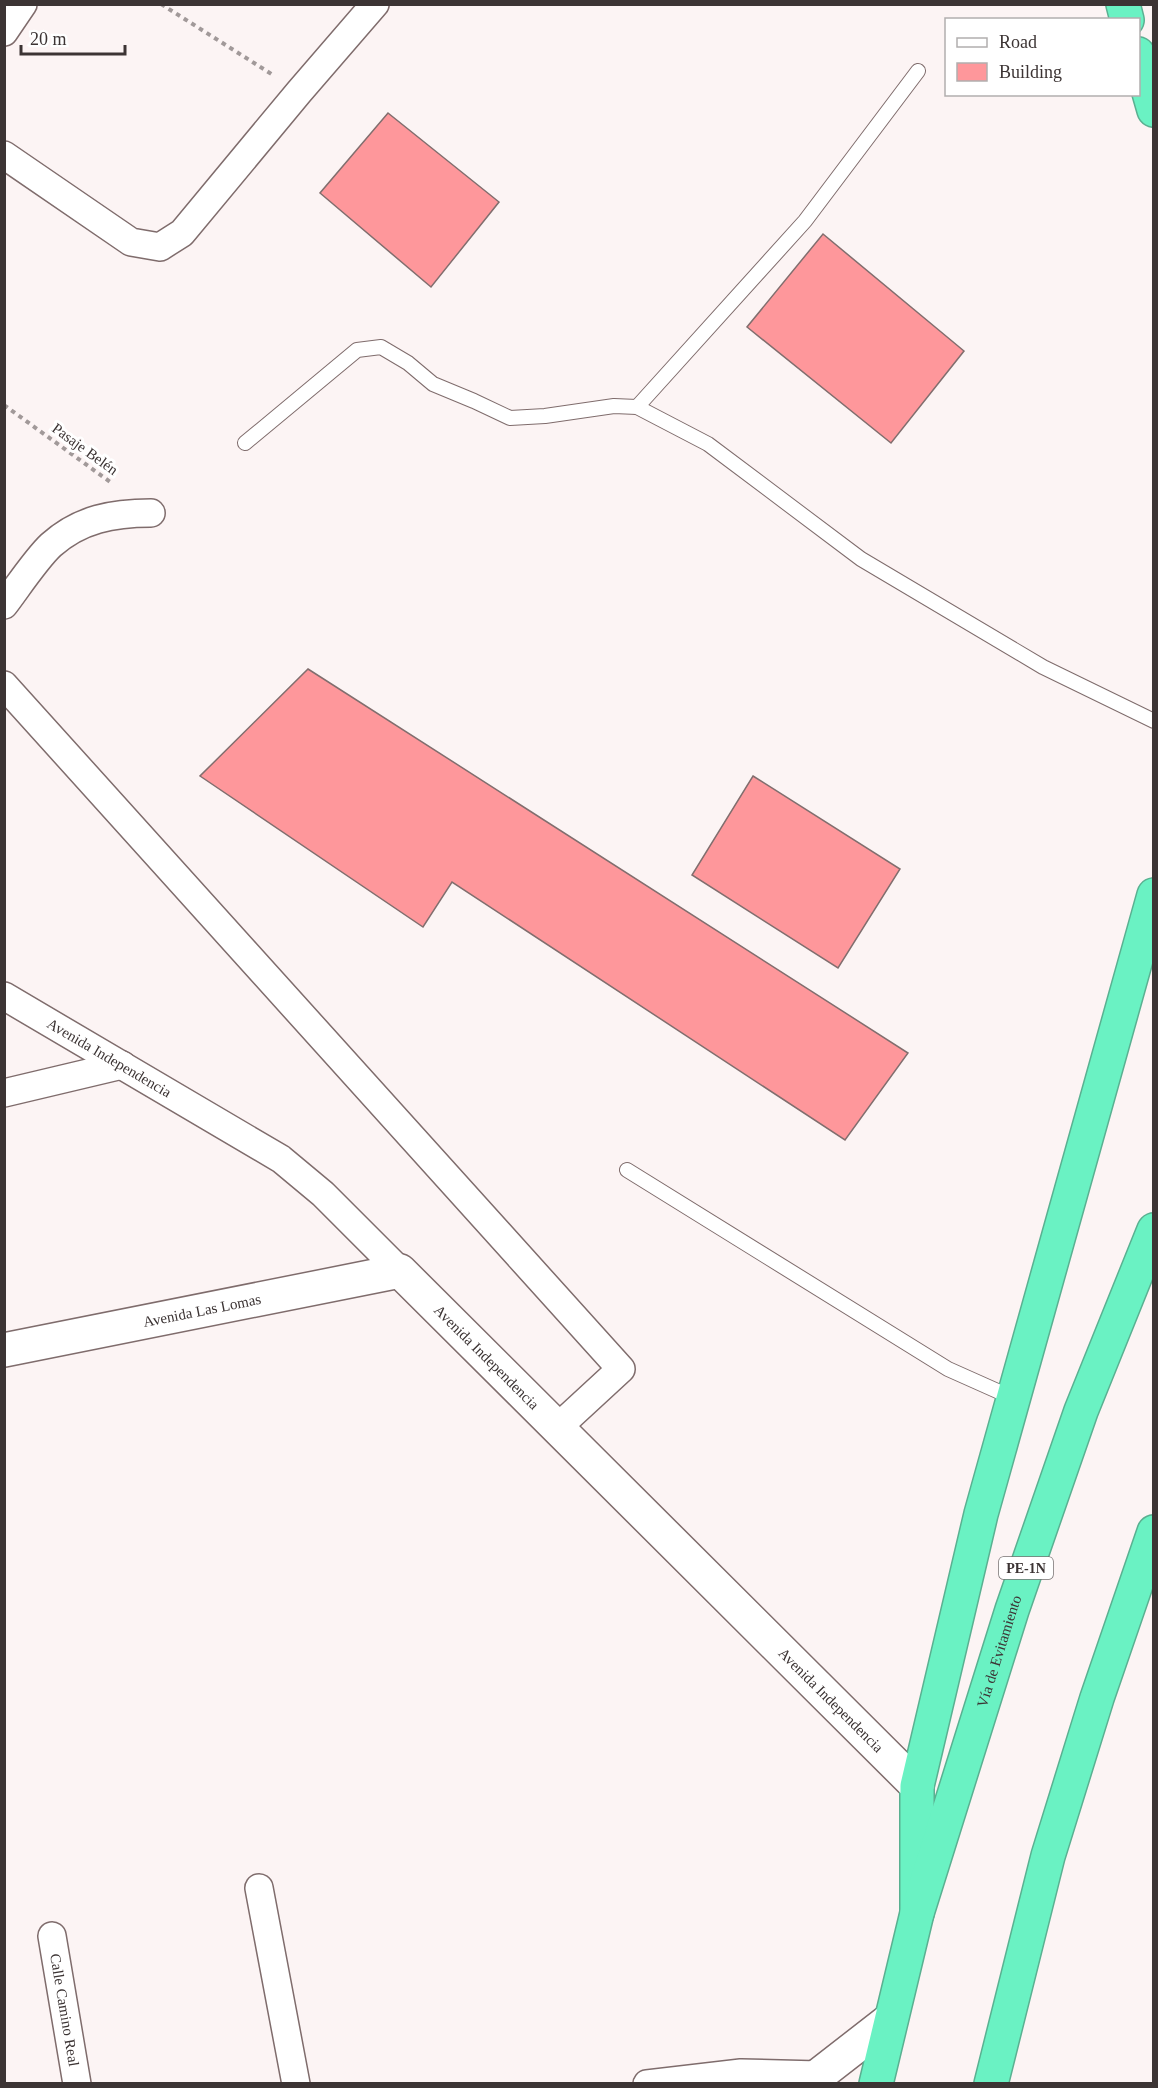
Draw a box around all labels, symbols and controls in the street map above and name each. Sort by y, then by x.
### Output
scale bar [21,18,124,56]
legend [945,18,1140,96]
text: 20 m [30,29,67,49]
text: Road [999,32,1037,52]
text: Building [999,62,1062,82]
street label: Pasaje Belén [49,420,121,478]
street label: Avenida Independencia [44,1015,174,1101]
street label: Avenida Las Lomas [142,1291,263,1330]
street label: Avenida Independencia [431,1302,542,1413]
road number: PE-1N [999,1557,1053,1579]
street label: Vía de Evitamiento [974,1593,1024,1709]
street label: Avenida Independencia [775,1645,887,1756]
street label: Calle Camino Real [47,1952,82,2068]

